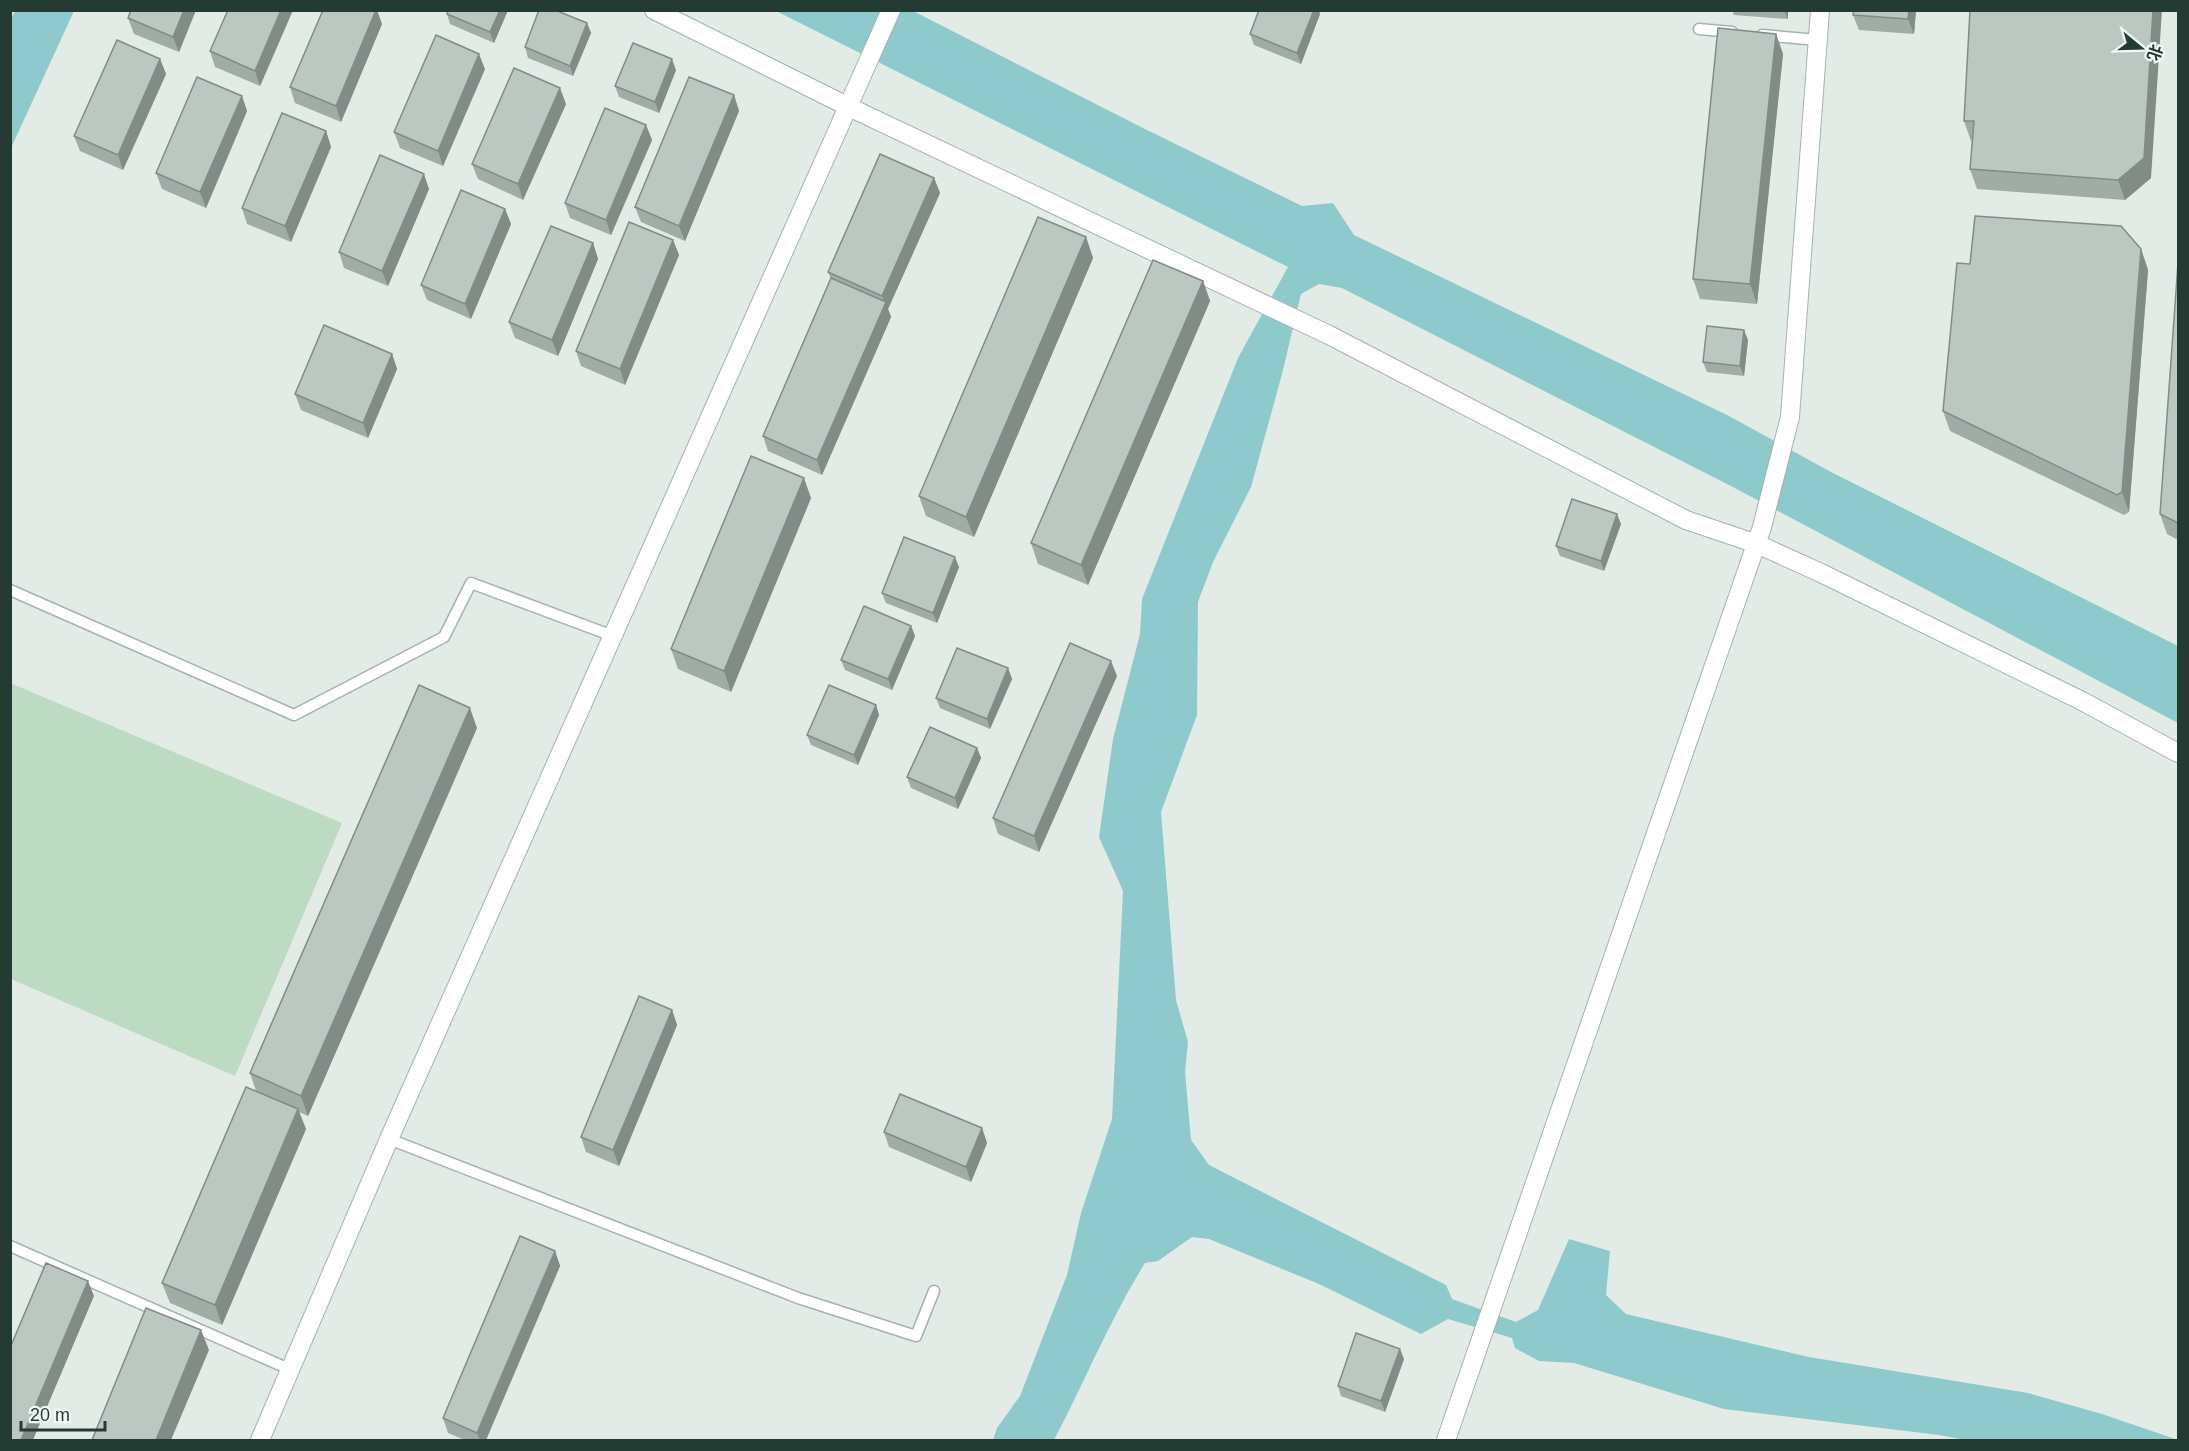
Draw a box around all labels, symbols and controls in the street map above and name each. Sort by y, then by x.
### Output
north arrow [2111,18,2171,78]
text: 北 [2144,42,2165,63]
scale bar [21,1394,105,1432]
text: 20 m [30,1405,70,1425]

